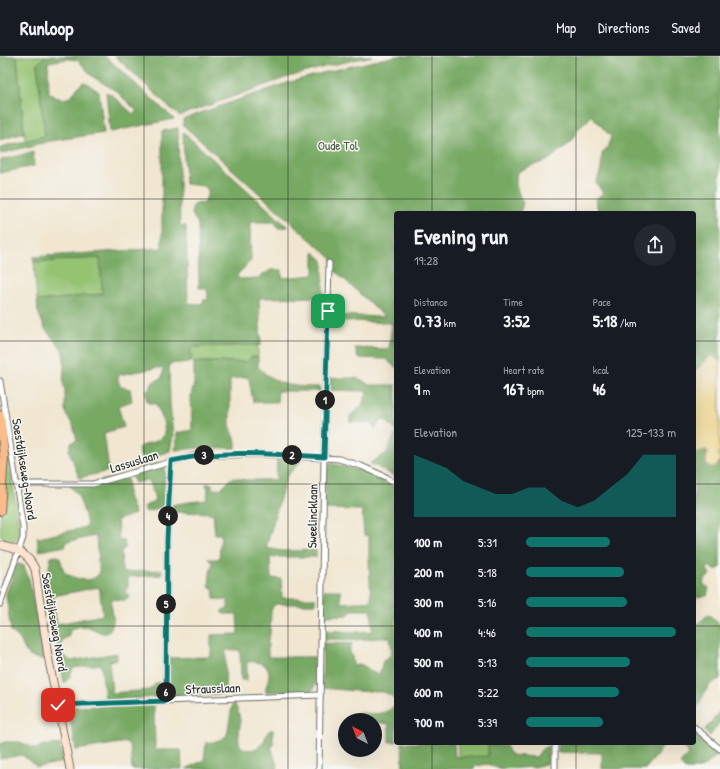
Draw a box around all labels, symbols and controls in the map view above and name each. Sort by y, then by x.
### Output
text: Runloop [20,15,73,41]
text: Map [556,18,576,37]
text: Directions [598,18,649,37]
text: Saved [671,18,700,37]
park label: Oude Tol [318,136,359,154]
text: Evening run [414,221,508,251]
button: share [634,224,676,266]
text: 19:28 [414,251,438,269]
pin [311,294,345,328]
text: Distance [414,295,448,309]
text: Time [503,295,523,309]
text: Pace [593,295,611,309]
icon: arrive [317,300,339,322]
text: 0.73 [414,309,441,332]
text: 3:52 [503,309,530,332]
text: 5:18 [593,309,617,332]
text: km [441,316,456,330]
text: /km [617,316,637,330]
text: Elevation [414,363,451,377]
text: Heart rate [503,363,544,377]
text: kcal [593,363,609,377]
text: 9 [414,377,420,400]
text: 167 [503,377,525,400]
text: 46 [593,377,606,400]
text: m [420,384,430,398]
text: bpm [525,384,544,398]
pin: 1 [315,390,335,410]
text: 1 [323,393,327,407]
street label: Soestdijkseweg-Noord [8,417,42,521]
text: Elevation [414,423,457,441]
text: 125–133 m [626,423,676,441]
street label: Lassuslaan [108,445,160,477]
pin: 3 [194,445,214,465]
pin: 2 [282,445,302,465]
text: 3 [202,448,206,462]
text: 2 [289,448,295,462]
street label: Sweelincklaan [302,483,322,548]
pin: 4 [158,506,178,526]
text: 4 [166,509,170,523]
text: 100 m [414,533,442,551]
text: 5:31 [478,533,497,551]
text: 200 m [414,563,444,581]
text: 5:18 [478,563,497,581]
street label: Soestdijkseweg Noord [37,571,73,673]
text: 300 m [414,593,443,611]
text: 5:16 [478,593,496,611]
pin: 5 [156,594,176,614]
text: 5 [164,597,168,611]
text: 400 m [414,623,442,641]
text: 4:46 [478,623,496,641]
text: 500 m [414,653,443,671]
text: 5:13 [478,653,497,671]
street label: Strausslaan [185,678,241,698]
pin: 6 [156,682,176,702]
text: 600 m [414,683,443,701]
text: 5:22 [478,683,499,701]
text: 6 [164,685,168,699]
pin [41,688,75,722]
icon: check [47,694,69,716]
north arrow [338,713,382,757]
map controls [338,713,382,757]
text: 700 m [414,713,444,731]
text: 5:39 [478,713,497,731]

